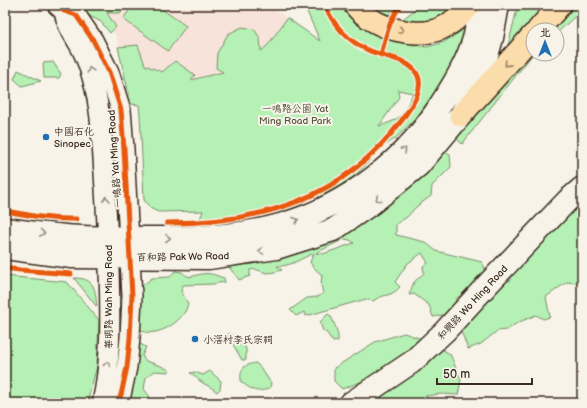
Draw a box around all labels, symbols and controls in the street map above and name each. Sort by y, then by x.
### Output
north arrow [525,22,565,62]
one-way arrow [397,26,404,34]
text: 北 [540,26,551,39]
one-way arrow [505,60,512,67]
one-way arrow [86,67,95,74]
park label: 一鳴路公園 Yat Ming Road Park [259,103,331,127]
street label: 一鳴路 Yat Ming Road [106,109,124,208]
place label: 中國石化 Sinopec [54,126,94,150]
marker: 中國石化 Sinopec [41,132,51,142]
one-way arrow [399,147,407,155]
one-way arrow [375,194,382,201]
one-way arrow [102,196,110,202]
one-way arrow [292,216,299,224]
one-way arrow [39,229,45,238]
one-way arrow [165,233,171,242]
street label: 華明路 Wah Ming Road [103,245,115,349]
one-way arrow [258,246,264,255]
street label: 百和路 Pak Wo Road [137,250,230,264]
street label: 和興路 Wo Hing Road [435,263,511,342]
marker: 小滘村李氏宗祠 [190,334,200,344]
place label: 小滘村李氏宗祠 [203,334,273,346]
scale bar [437,360,532,386]
one-way arrow [102,361,111,367]
text: 50 m [443,367,470,382]

